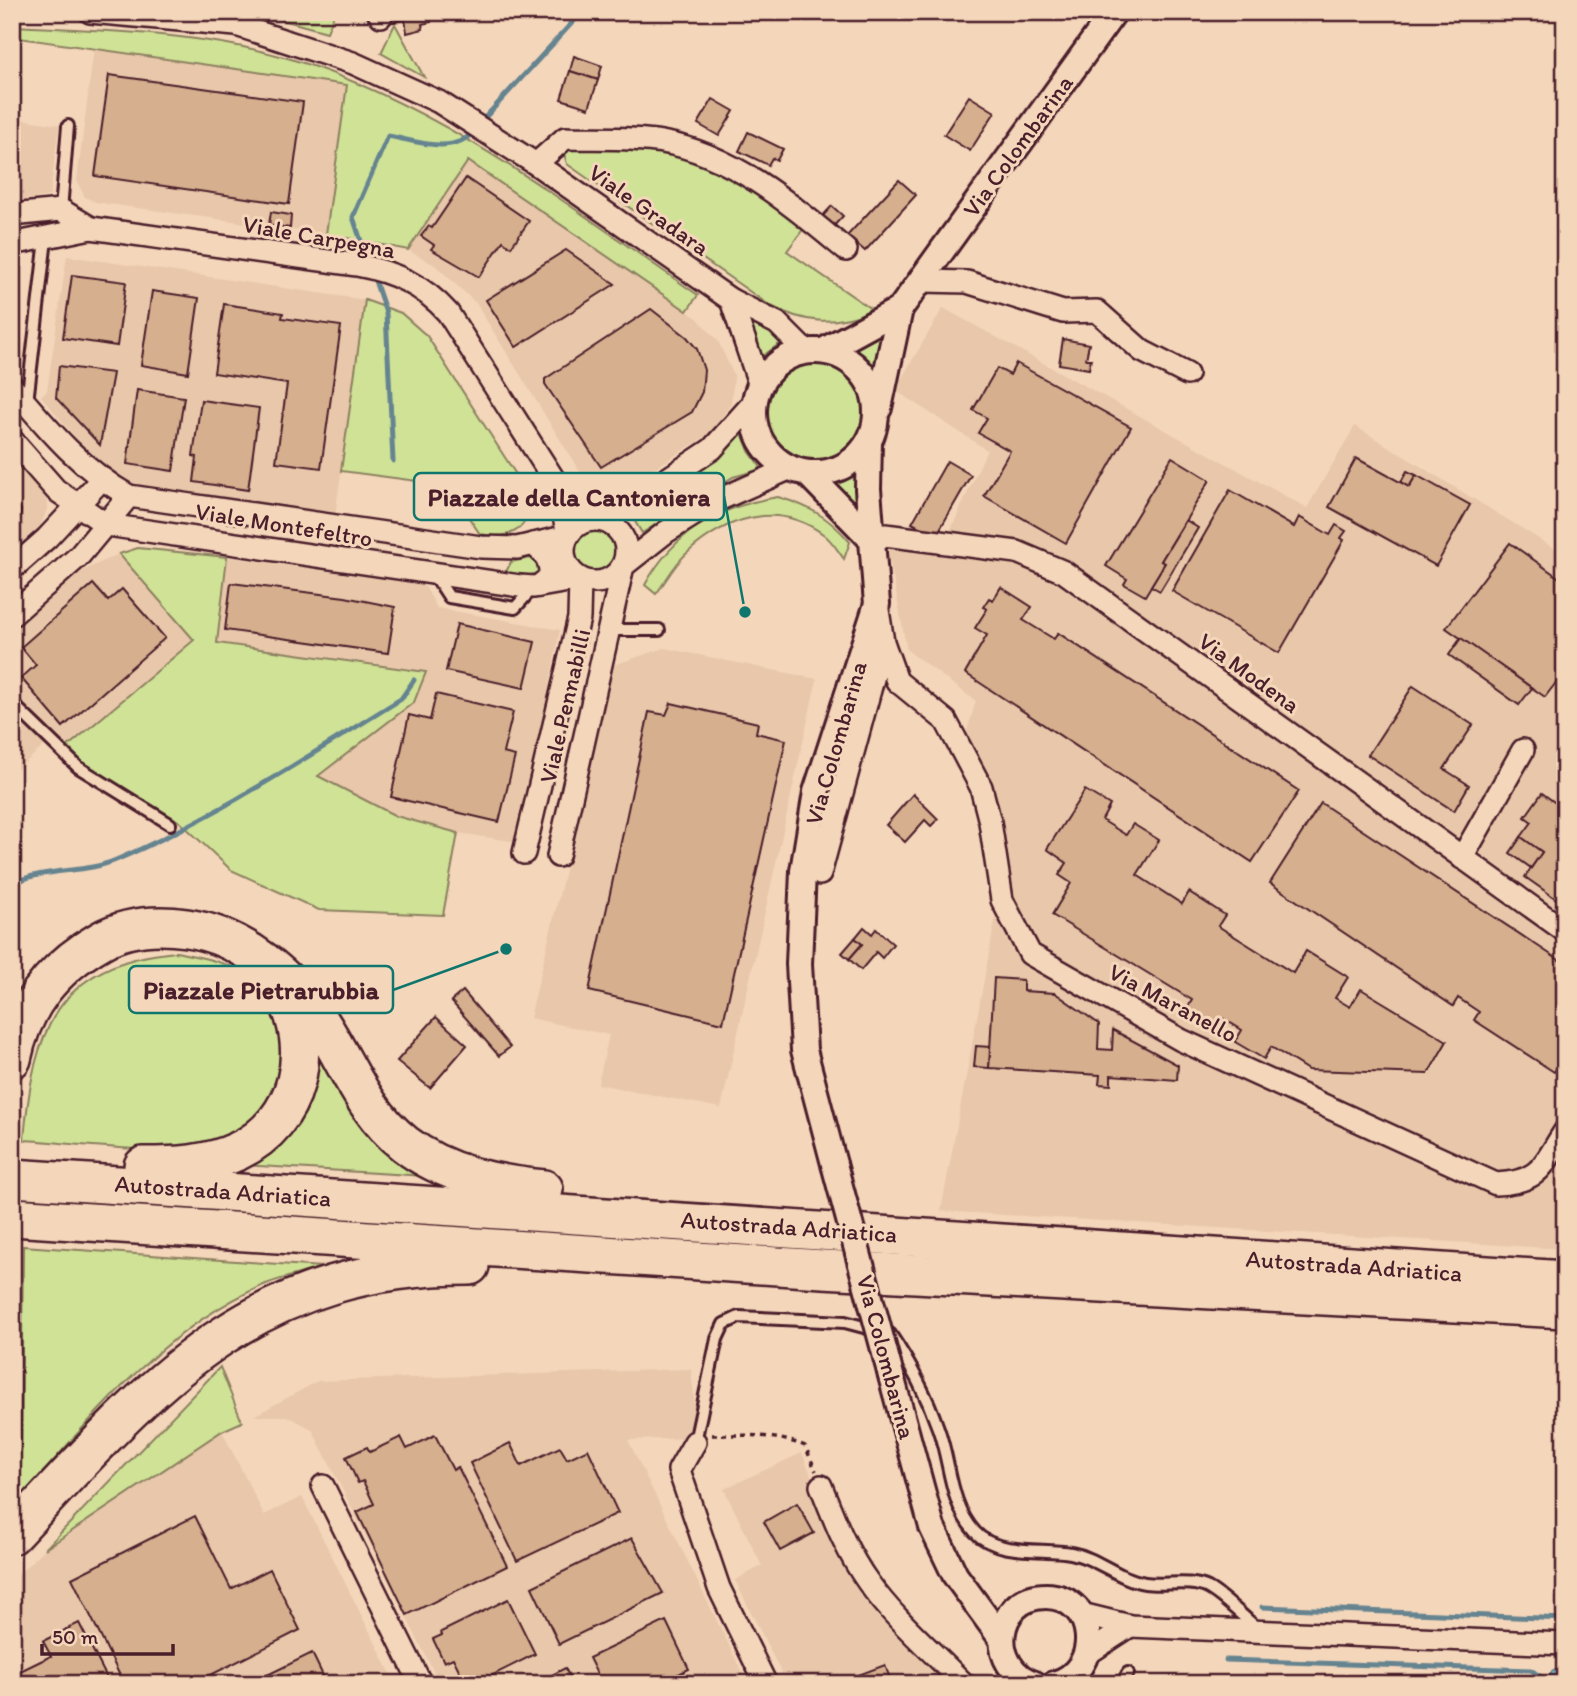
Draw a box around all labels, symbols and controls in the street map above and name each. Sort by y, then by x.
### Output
street label: Via Colombarina [956,69,1079,223]
street label: Viale Gradara [583,157,716,262]
street label: Viale Carpegna [240,209,398,264]
callout: Piazzale della Cantoniera [414,473,724,520]
text: Piazzale della Cantoniera [428,481,711,513]
street label: Viale Montefeltro [193,496,375,553]
street label: Viale Pennabilli [533,626,596,786]
street label: Via Modena [1193,626,1306,719]
street label: Via Colombarina [798,657,873,828]
street label: Via Maranello [1104,957,1242,1049]
callout: Piazzale Pietrarubbia [129,966,393,1013]
text: Piazzale Pietrarubbia [143,974,380,1006]
street label: Autostrada Adriatica [114,1168,332,1213]
street label: Autostrada Adriatica [680,1204,898,1249]
street label: Autostrada Adriatica [1245,1243,1463,1288]
street label: Via Colombarina [851,1272,922,1443]
scale bar [42,1612,173,1656]
text: 50 m [52,1624,99,1649]

